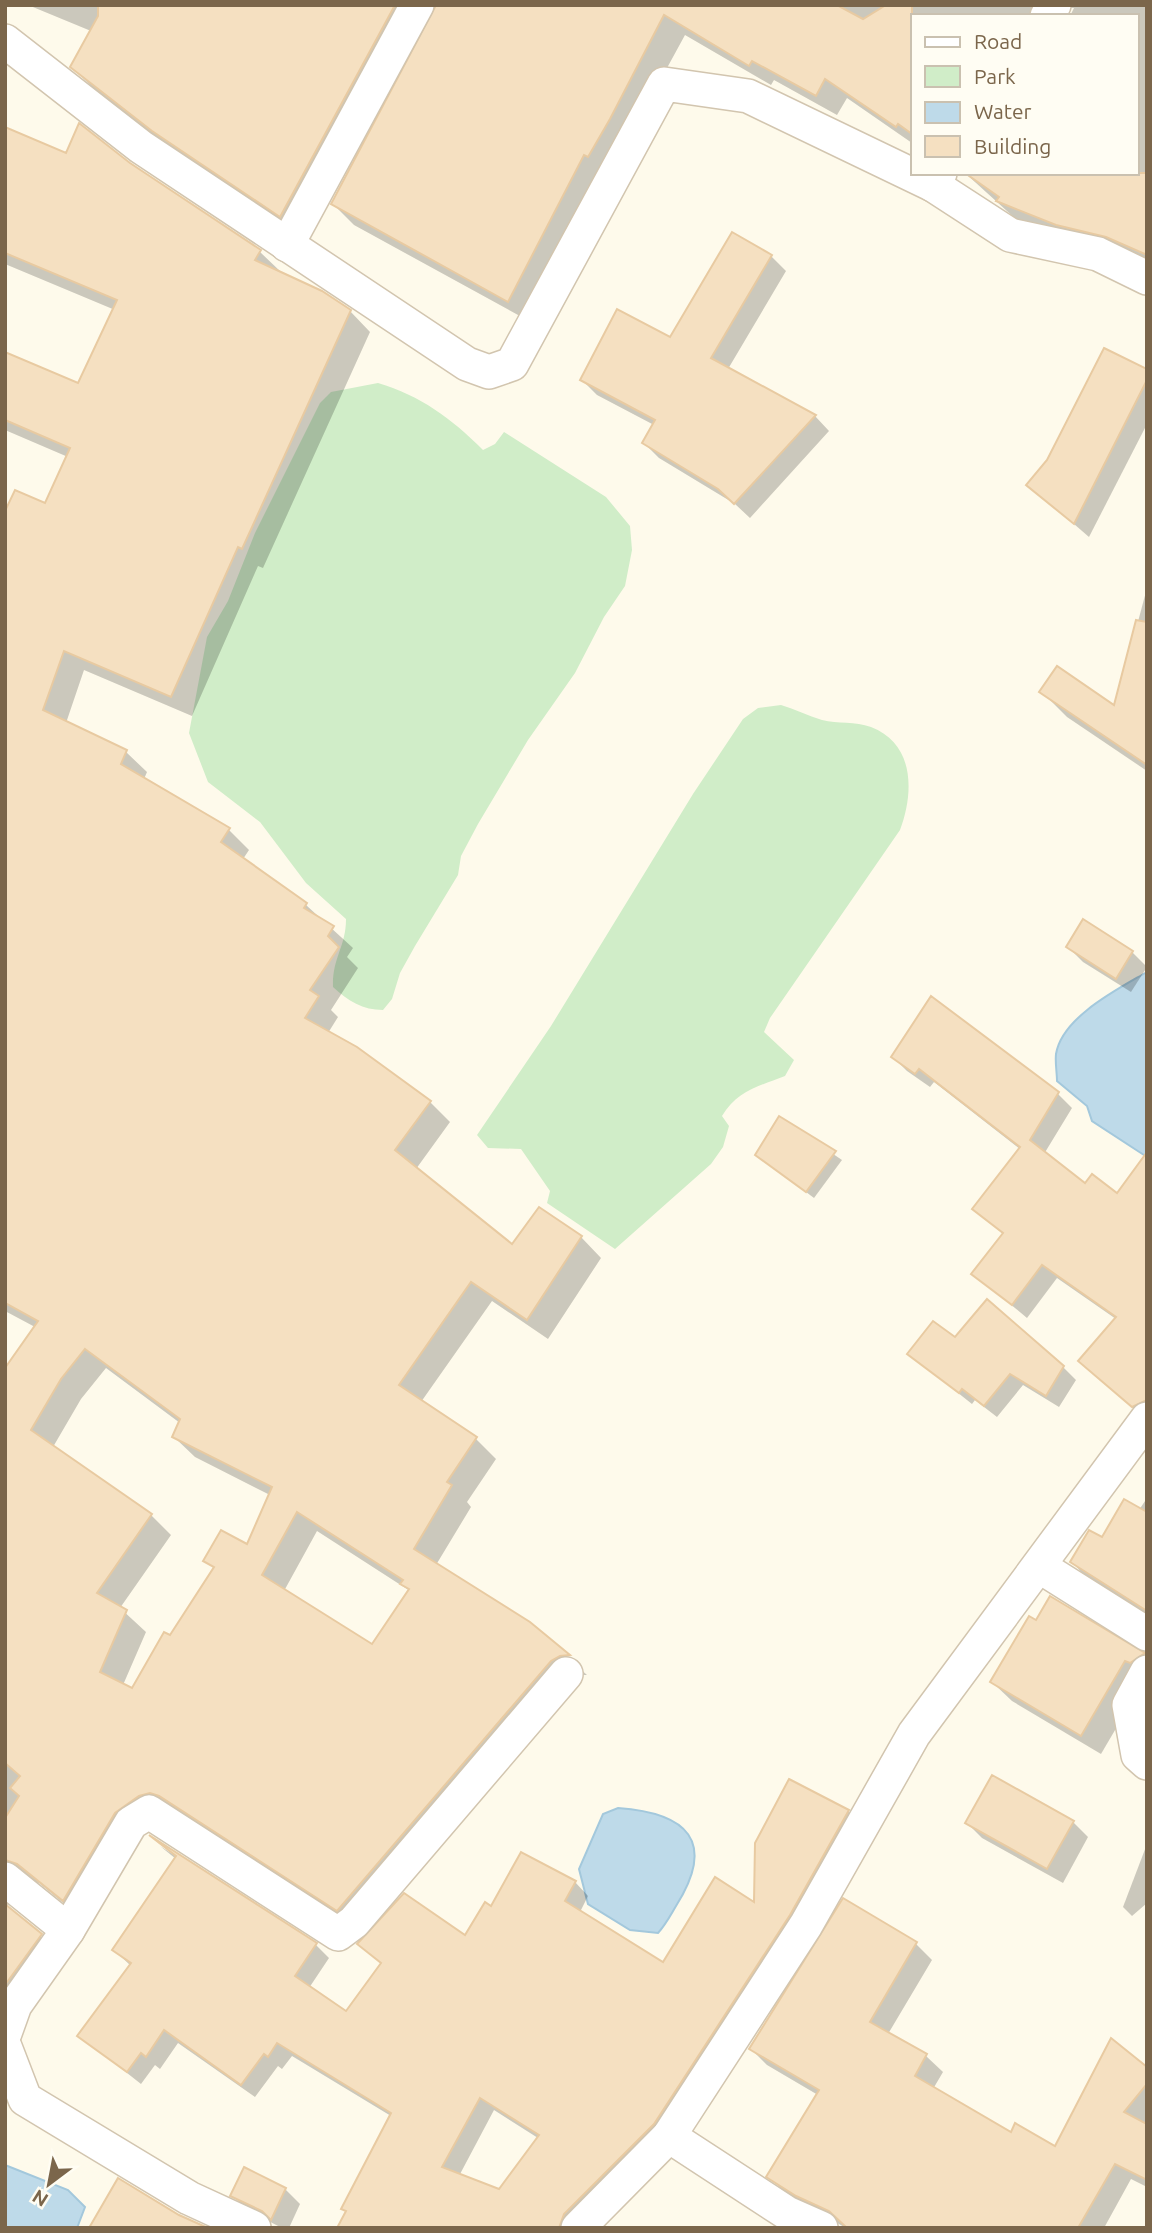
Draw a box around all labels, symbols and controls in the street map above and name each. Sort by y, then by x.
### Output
legend [911,14,1138,175]
text: Road [974,29,1022,53]
text: Park [974,64,1016,88]
text: Water [974,99,1032,123]
text: Building [974,134,1051,158]
north arrow [14,2149,84,2219]
text: N [28,2185,52,2212]

